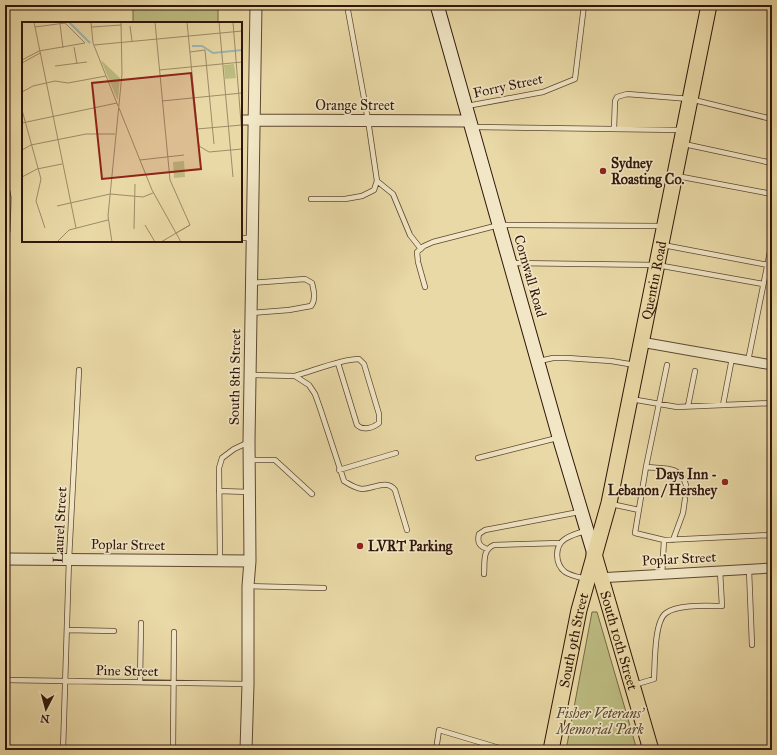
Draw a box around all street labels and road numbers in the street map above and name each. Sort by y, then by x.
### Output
street label: Forry Street [472,70,544,102]
street label: Orange Street [315,97,395,114]
street label: Cornwall Road [510,233,550,319]
street label: Quentin Road [638,239,670,321]
street label: South 8th Street [226,329,244,425]
street label: Laurel Street [50,486,70,564]
street label: Poplar Street [91,536,165,554]
street label: Poplar Street [641,549,717,569]
street label: South 10th Street [597,589,642,692]
street label: South 9th Street [555,591,592,689]
street label: Pine Street [95,662,159,680]

